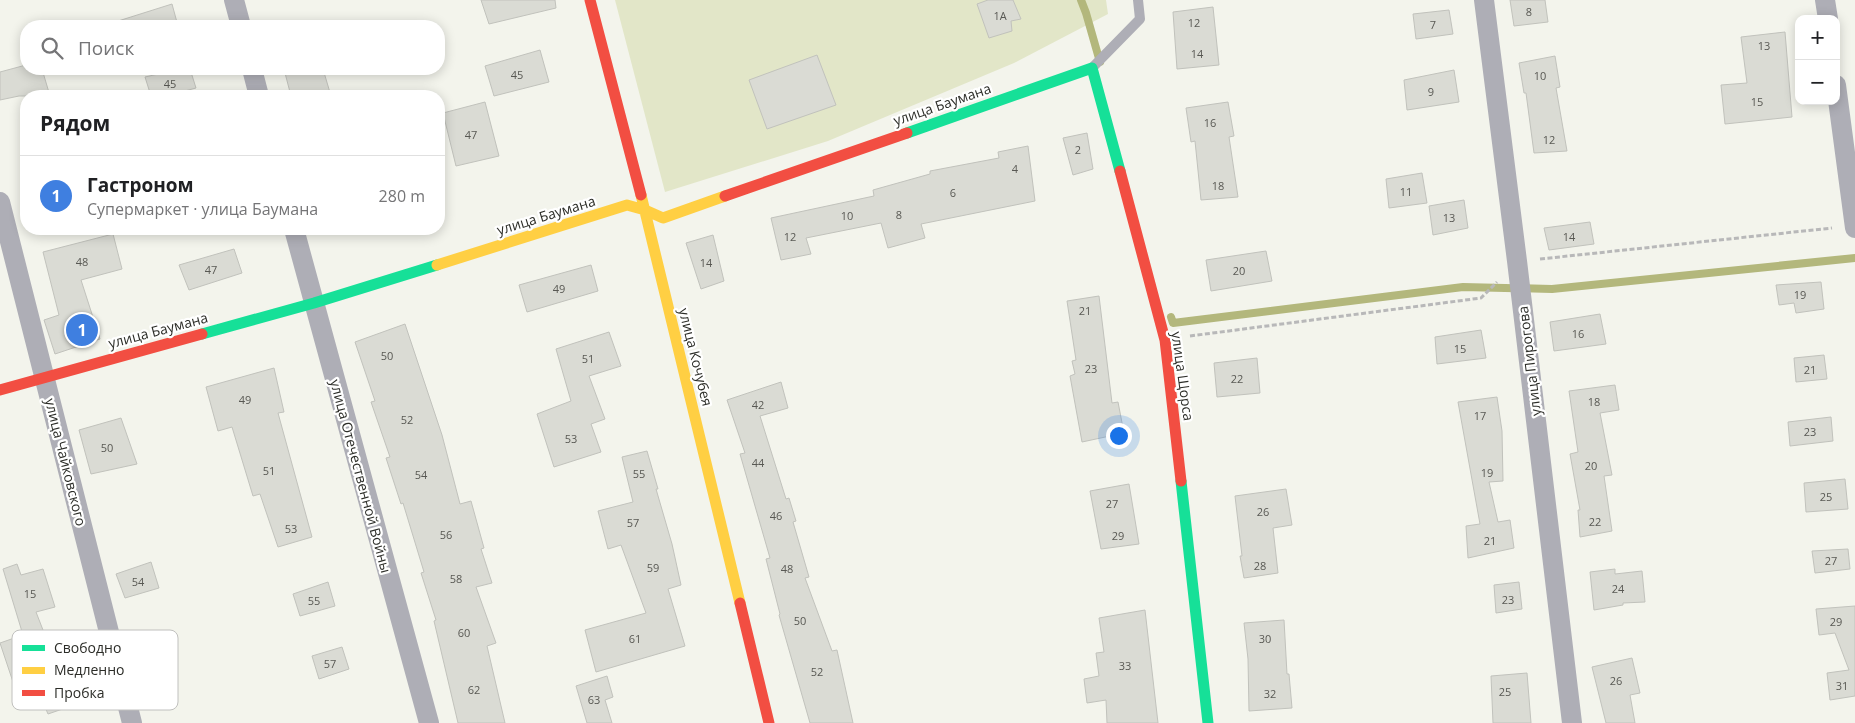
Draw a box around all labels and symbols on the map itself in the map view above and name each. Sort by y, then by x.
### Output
house number: 8 [1526,4,1532,19]
house number: 1А [993,8,1007,23]
house number: 12 [1188,15,1200,30]
house number: 7 [1430,17,1436,32]
house number: 13 [1758,38,1770,53]
house number: 14 [1191,46,1204,61]
house number: 45 [511,67,523,82]
house number: 10 [1534,68,1546,83]
house number: 45 [164,76,176,91]
street label: улица Баумана [891,78,993,130]
house number: 9 [1428,84,1434,99]
house number: 15 [1751,94,1763,109]
house number: 16 [1204,115,1216,130]
house number: 47 [465,127,477,142]
house number: 12 [1543,132,1555,147]
house number: 2 [1075,142,1081,157]
house number: 4 [1012,161,1019,176]
house number: 18 [1212,178,1224,193]
house number: 11 [1400,184,1412,199]
house number: 6 [950,185,956,200]
street label: улица Баумана [494,191,598,239]
house number: 8 [896,207,902,222]
house number: 10 [841,208,853,223]
house number: 13 [1443,210,1455,225]
house number: 12 [784,229,796,244]
house number: 14 [1563,229,1576,244]
house number: 48 [76,254,88,269]
house number: 14 [700,255,713,270]
house number: 47 [205,262,217,277]
house number: 20 [1233,263,1245,278]
house number: 49 [553,281,565,296]
house number: 19 [1794,287,1806,302]
house number: 21 [1079,303,1091,318]
street label: улица Пирогова [1513,305,1545,417]
street label: улица Кочубея [675,306,717,408]
street label: улица Баумана [106,308,210,352]
pin: 1 [66,311,98,349]
house number: 16 [1572,326,1584,341]
street label: улица Щорса [1167,330,1199,422]
house number: 15 [1454,341,1466,356]
house number: 50 [381,348,393,363]
house number: 51 [582,351,594,366]
house number: 23 [1085,361,1097,376]
house number: 21 [1804,362,1816,377]
house number: 22 [1231,371,1243,386]
street label: улица Отечественной Войны [326,377,396,575]
house number: 49 [239,392,251,407]
house number: 18 [1588,394,1600,409]
street label: улица Чайковского [41,396,91,528]
house number: 42 [752,397,764,412]
house number: 17 [1474,408,1486,423]
house number: 52 [401,412,413,427]
your location [1106,423,1132,449]
house number: 23 [1804,424,1816,439]
house number: 53 [565,431,577,446]
house number: 50 [101,440,113,455]
house number: 44 [752,455,765,470]
house number: 20 [1585,458,1597,473]
house number: 51 [263,463,275,478]
house number: 19 [1481,465,1493,480]
house number: 55 [633,466,645,481]
house number: 54 [415,467,428,482]
house number: 25 [1820,489,1832,504]
house number: 27 [1106,496,1118,511]
house number: 26 [1257,504,1269,519]
house number: 46 [770,508,782,523]
house number: 22 [1589,514,1601,529]
house number: 57 [627,515,639,530]
house number: 53 [285,521,297,536]
house number: 56 [440,527,452,542]
house number: 29 [1112,528,1124,543]
house number: 21 [1484,533,1496,548]
house number: 27 [1825,553,1837,568]
house number: 28 [1254,558,1266,573]
house number: 59 [647,560,659,575]
house number: 48 [781,561,793,576]
house number: 58 [450,571,462,586]
house number: 54 [132,574,145,589]
house number: 24 [1612,581,1625,596]
house number: 15 [24,586,36,601]
house number: 23 [1502,592,1514,607]
house number: 55 [308,593,320,608]
house number: 50 [794,613,806,628]
house number: 29 [1830,614,1842,629]
house number: 60 [458,625,470,640]
legend [12,630,178,710]
house number: 61 [629,631,641,646]
house number: 30 [1259,631,1271,646]
text: Свободно [54,638,121,657]
house number: 57 [324,656,336,671]
house number: 33 [1119,658,1131,673]
text: Медленно [54,660,125,679]
house number: 52 [811,664,823,679]
house number: 26 [1610,673,1622,688]
house number: 31 [1836,678,1848,693]
house number: 62 [468,682,480,697]
text: Пробка [54,683,105,702]
house number: 25 [1499,684,1511,699]
house number: 32 [1264,686,1276,701]
house number: 63 [588,692,600,707]

